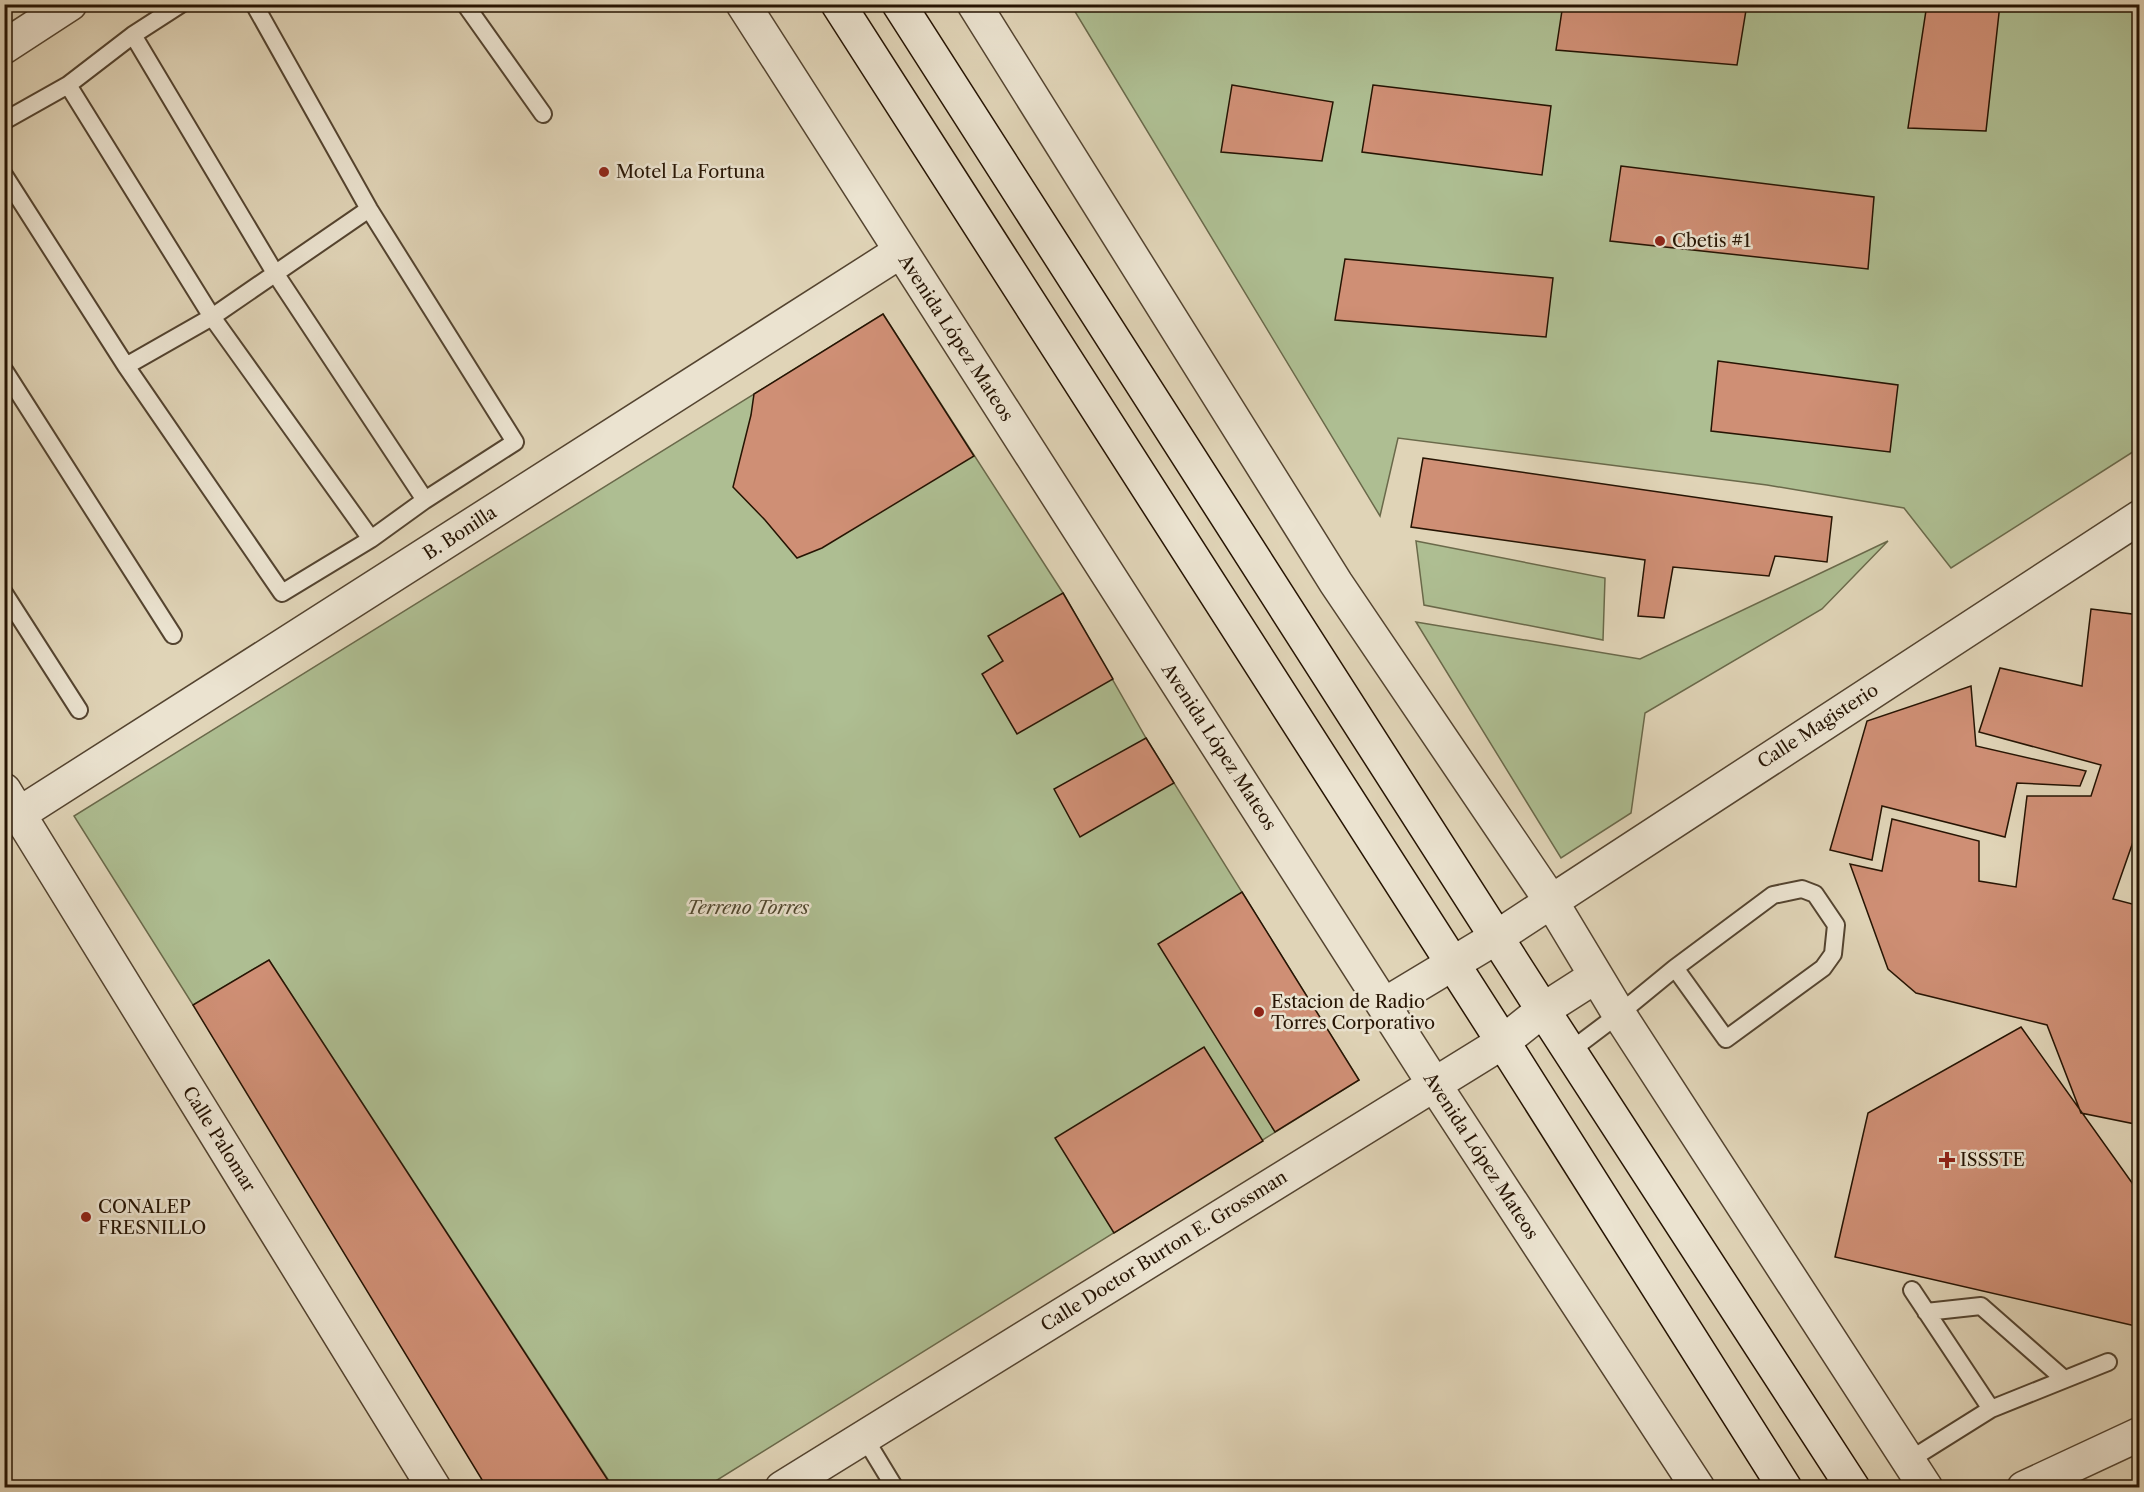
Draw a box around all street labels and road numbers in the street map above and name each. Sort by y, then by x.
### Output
street label: Avenida López Mateos [893,250,1018,425]
street label: B. Bonilla [419,501,501,565]
street label: Avenida López Mateos [1156,659,1281,834]
street label: Calle Magisterio [1753,679,1883,773]
street label: Avenida López Mateos [1418,1068,1543,1243]
street label: Calle Palomar [178,1082,260,1196]
street label: Calle Doctor Burton E. Grossman [1037,1166,1291,1336]

